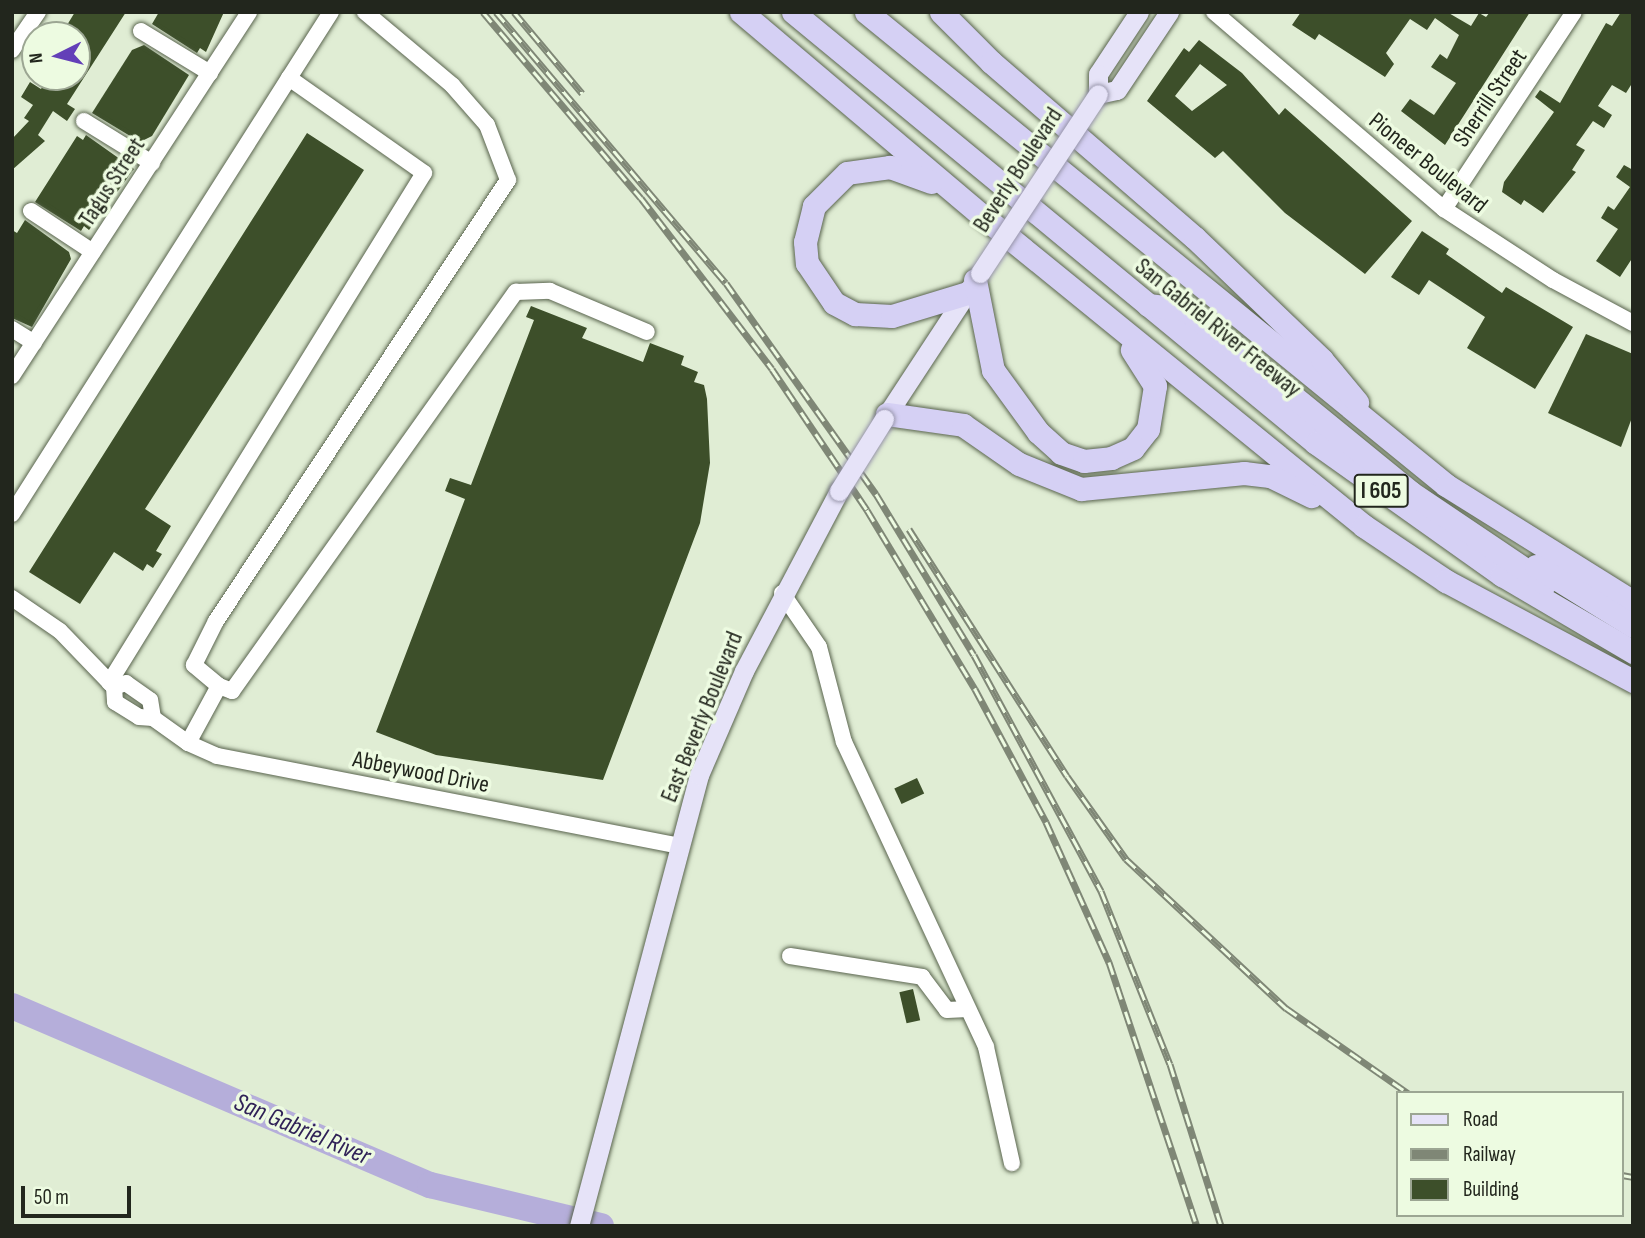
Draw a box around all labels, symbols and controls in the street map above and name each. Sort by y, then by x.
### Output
north arrow [21,21,91,91]
street label: Sherrill Street [1447,44,1533,152]
text: N [25,52,49,64]
street label: Beverly Boulevard [967,102,1069,238]
street label: Pioneer Boulevard [1363,106,1493,220]
street label: Tagus Street [73,132,151,232]
street label: San Gabriel River Freeway [1129,252,1307,404]
road number: I 605 [1353,471,1409,510]
street label: East Beverly Boulevard [655,628,749,806]
street label: Abbeywood Drive [350,745,492,799]
water label: San Gabriel River [229,1087,375,1173]
legend [1396,1091,1624,1217]
text: Road [1463,1107,1498,1132]
text: Railway [1463,1142,1516,1167]
scale bar [24,1172,135,1216]
text: Building [1463,1177,1519,1202]
text: 50 m [34,1185,69,1210]

